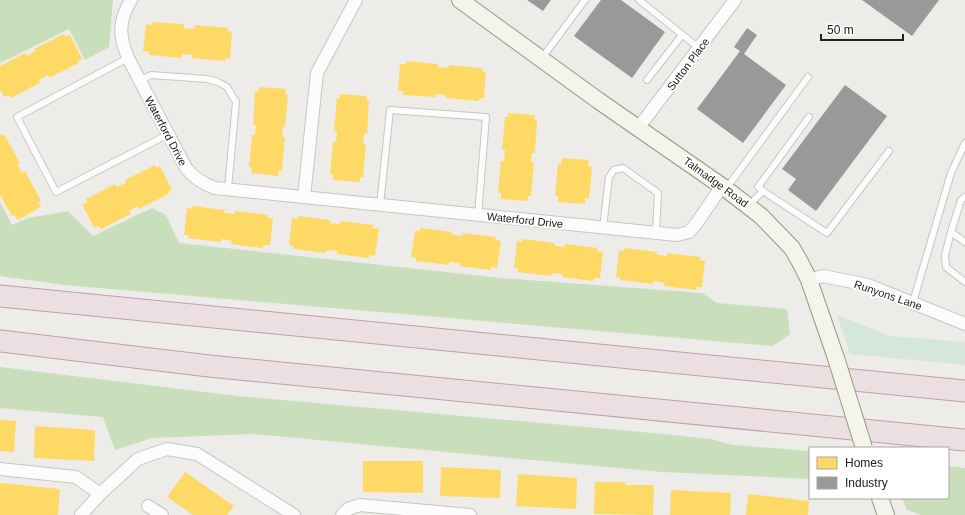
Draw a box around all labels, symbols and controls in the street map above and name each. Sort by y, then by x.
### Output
scale bar [821,16,903,42]
text: 50 m [827,23,854,37]
street label: Sutton Place [664,35,712,93]
street label: Waterford Drive [143,94,189,168]
street label: Talmadge Road [681,154,751,210]
street label: Waterford Drive [486,210,564,230]
street label: Runyons Lane [853,278,923,312]
legend [809,447,949,499]
text: Homes [845,456,883,470]
text: Industry [845,476,888,490]

